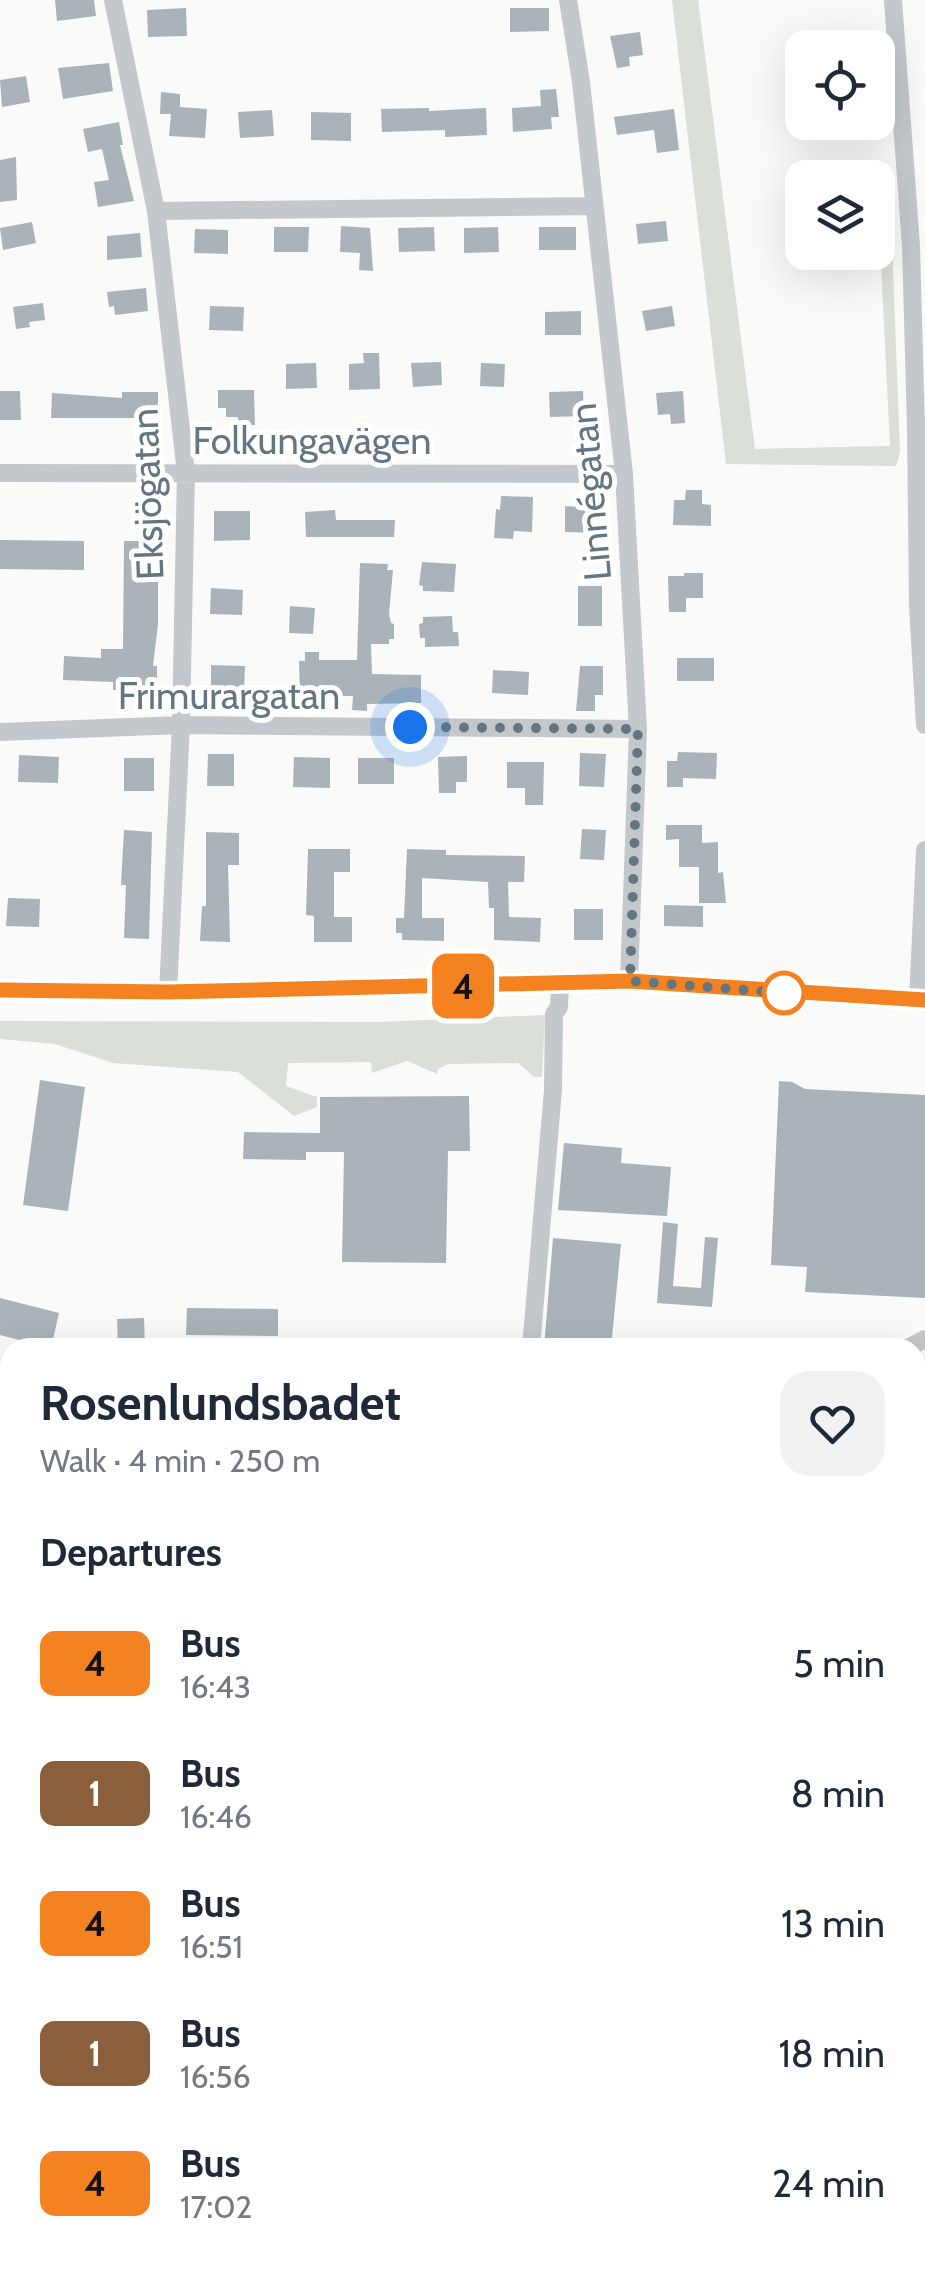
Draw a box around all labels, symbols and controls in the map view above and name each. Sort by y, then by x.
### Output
map controls [785,30,895,270]
button: locate [785,30,895,140]
button: layers [785,160,895,270]
street label: Linnégatan [559,401,621,583]
street label: Eksjögatan [121,407,173,581]
street label: Folkungavägen [192,417,432,464]
street label: Frimurargatan [118,672,340,719]
your location [385,702,435,752]
line badge: 4 [430,954,496,1018]
text: 4 [452,965,474,1008]
unlabelled marker [763,972,805,1014]
button: heart [780,1371,885,1476]
text: Rosenlundsbadet [40,1374,401,1432]
text: Walk · 4 min · 250 m [40,1441,320,1480]
text: Departures [40,1529,222,1576]
text: Bus [180,1620,241,1667]
text: 5 min [793,1640,885,1687]
text: 4 [84,1642,106,1685]
text: 16:43 [180,1667,251,1706]
text: Bus [180,1750,241,1797]
text: 8 min [791,1770,885,1817]
text: 1 [89,1772,101,1815]
text: 16:46 [180,1797,252,1836]
text: Bus [180,1880,241,1927]
text: 13 min [781,1900,885,1947]
text: 4 [84,1902,106,1945]
text: 16:51 [180,1927,243,1966]
text: Bus [180,2010,241,2057]
text: 18 min [778,2030,885,2077]
text: 1 [89,2032,101,2075]
text: 16:56 [180,2057,251,2096]
text: Bus [180,2140,241,2187]
text: 24 min [772,2160,885,2207]
text: 4 [84,2162,106,2205]
text: 17:02 [180,2187,252,2226]

